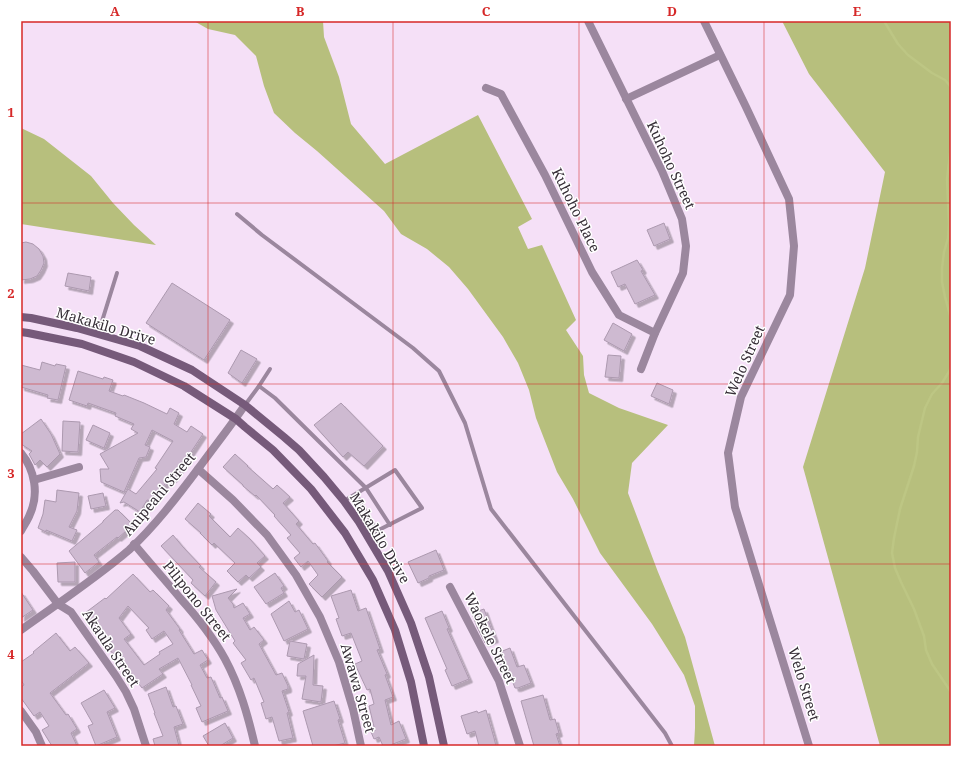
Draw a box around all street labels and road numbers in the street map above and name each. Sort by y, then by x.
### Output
street label: Kuhoho Street [643,118,700,212]
street label: Kuhoho Place [548,165,605,255]
street label: Makakilo Drive [54,302,158,349]
street label: Welo Street [720,322,769,400]
street label: Anipeahi Street [118,448,199,539]
street label: Makakilo Drive [346,489,415,587]
street label: Pilipono Street [159,557,236,645]
street label: Waokele Street [460,589,521,687]
street label: Akaula Street [78,605,144,690]
street label: Awawa Street [337,641,380,735]
street label: Welo Street [784,645,825,723]

